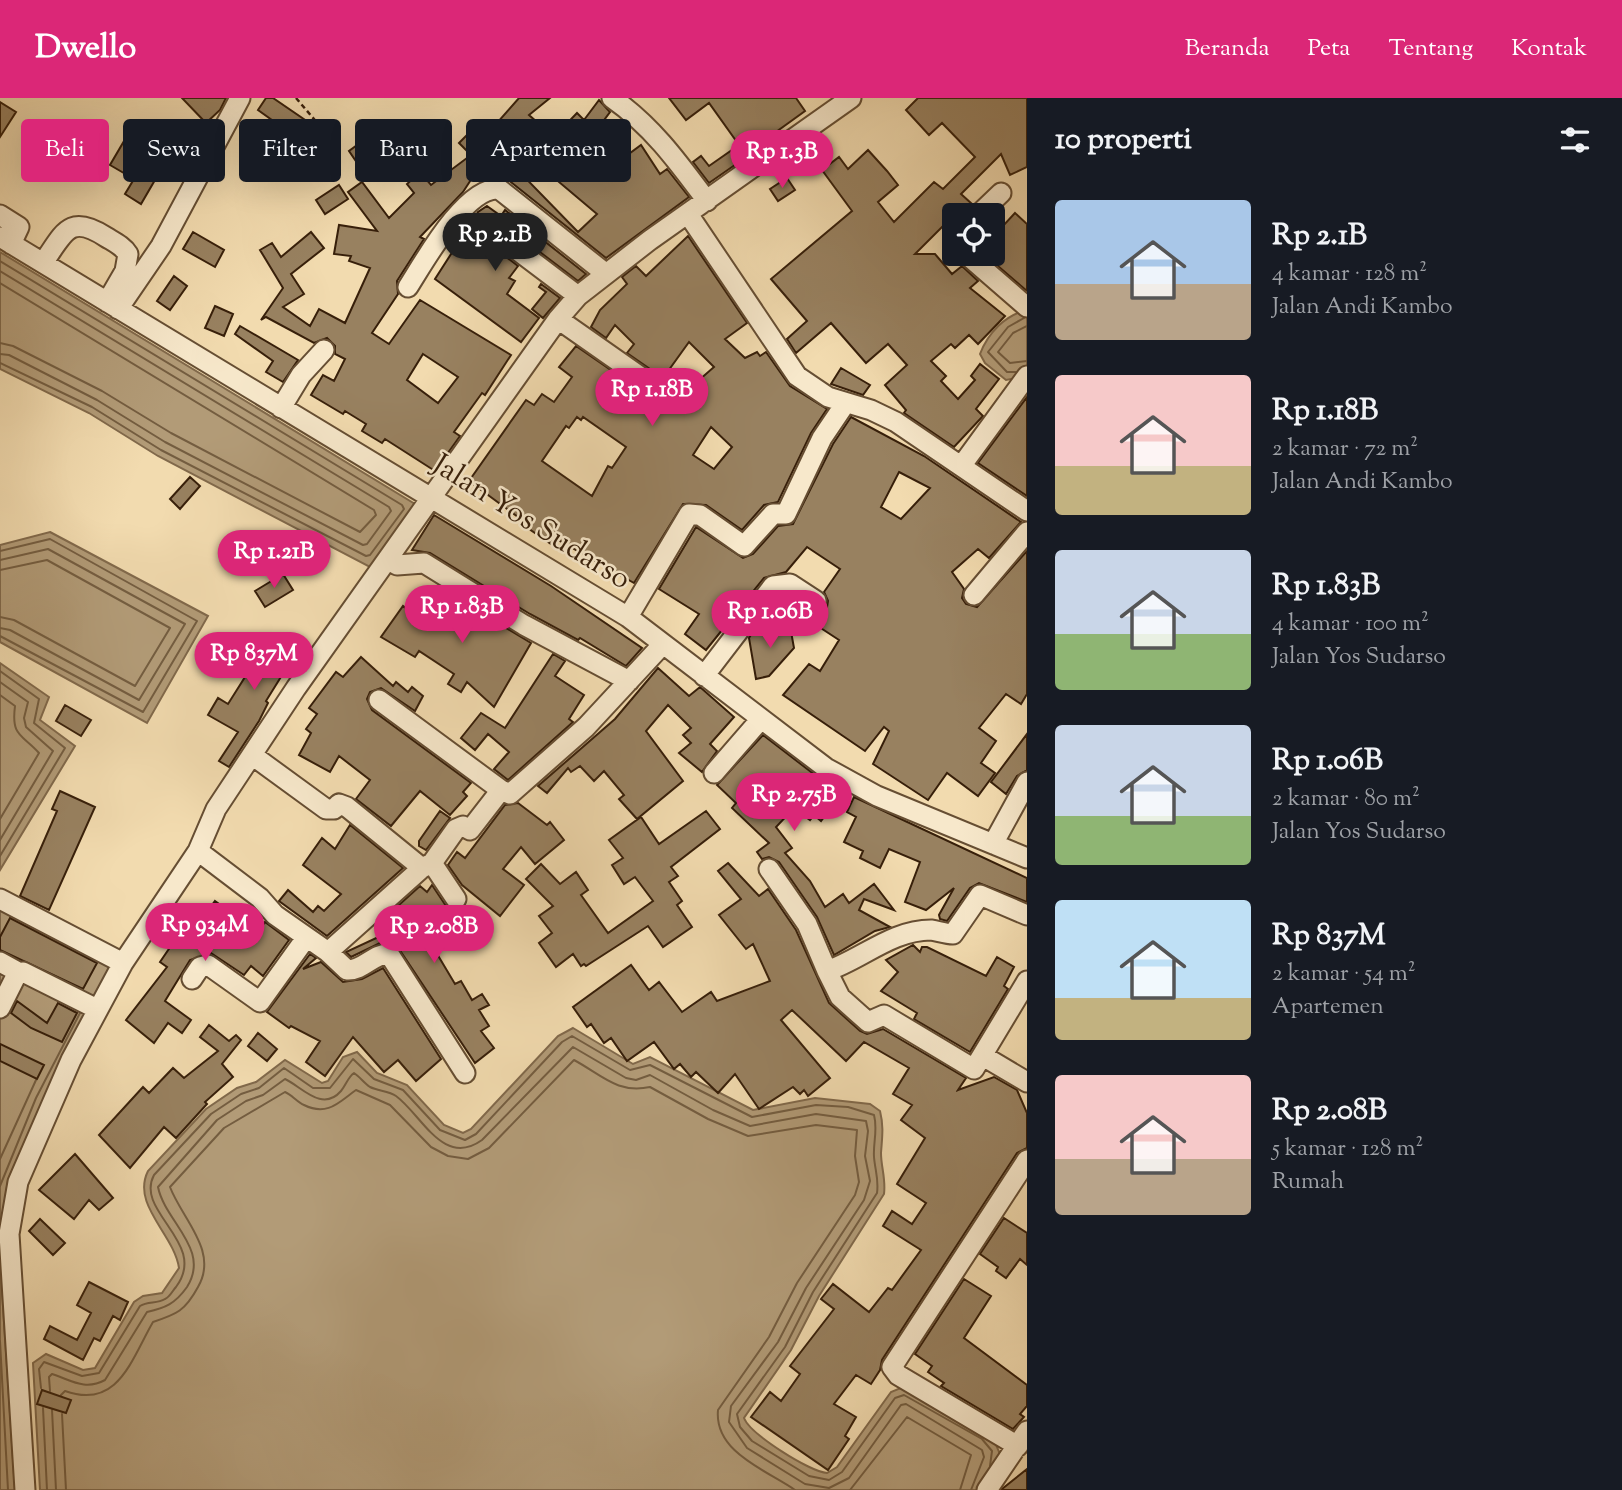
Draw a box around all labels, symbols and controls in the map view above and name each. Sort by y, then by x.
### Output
text: Dwello [35,25,136,73]
text: Beranda [1185,32,1270,66]
text: Peta [1308,32,1350,66]
text: Tentang [1388,32,1473,66]
text: Kontak [1511,32,1587,66]
chip: Beli [21,119,109,182]
chip: Sewa [123,119,225,182]
chip: Filter [239,119,341,182]
chip: Baru [355,119,452,182]
chip: Apartemen [466,119,631,182]
text: 10 properti [1055,119,1192,162]
icon: filters [1556,121,1594,159]
pin: Rp 1.3B [717,130,847,190]
text: Rp 1.3B [746,136,818,169]
map controls [942,203,1005,266]
button: locate [942,203,1005,266]
pin: Rp 2.1B [430,214,560,273]
text: Rp 2.1B [1272,215,1367,258]
text: Rp 2.1B [459,219,531,252]
icon: home [1111,228,1195,312]
text: 4 kamar · 128 m² [1272,258,1427,291]
text: Jalan Andi Kambo [1272,291,1452,324]
pin: Rp 1.18B [580,368,724,428]
text: Rp 1.18B [611,374,693,407]
text: Rp 1.18B [1272,390,1378,433]
icon: home [1111,403,1195,487]
text: 2 kamar · 72 m² [1272,433,1418,466]
street label: Jalan Yos Sudarso [422,444,639,601]
text: Jalan Andi Kambo [1272,466,1452,499]
pin: Rp 1.21B [202,531,346,590]
text: Rp 1.21B [234,536,314,569]
text: Rp 1.83B [1272,565,1380,608]
icon: home [1111,578,1195,662]
pin: Rp 1.83B [390,586,534,645]
pin: Rp 1.06B [698,590,842,650]
text: Rp 1.83B [421,591,503,624]
text: Rp 1.06B [727,596,813,629]
text: 4 kamar · 100 m² [1272,608,1429,641]
pin: Rp 837M [189,632,319,692]
text: Rp 837M [210,638,298,671]
text: Jalan Yos Sudarso [1272,641,1446,674]
text: Rp 1.06B [1272,740,1383,783]
icon: home [1111,753,1195,837]
pin: Rp 2.75B [722,774,866,833]
text: Rp 2.75B [752,779,836,812]
text: 2 kamar · 80 m² [1272,783,1420,816]
text: Jalan Yos Sudarso [1272,816,1446,849]
pin: Rp 934M [140,904,270,963]
pin: Rp 2.08B [362,906,506,965]
text: Rp 934M [161,909,249,942]
text: Rp 2.08B [390,911,478,944]
text: Rp 837M [1272,915,1386,958]
icon: home [1111,928,1195,1012]
text: 2 kamar · 54 m² [1272,958,1415,991]
text: Apartemen [1272,991,1384,1024]
text: Rp 2.08B [1272,1090,1387,1133]
icon: home [1111,1103,1195,1187]
text: 5 kamar · 128 m² [1272,1133,1423,1166]
text: Rumah [1272,1166,1344,1199]

